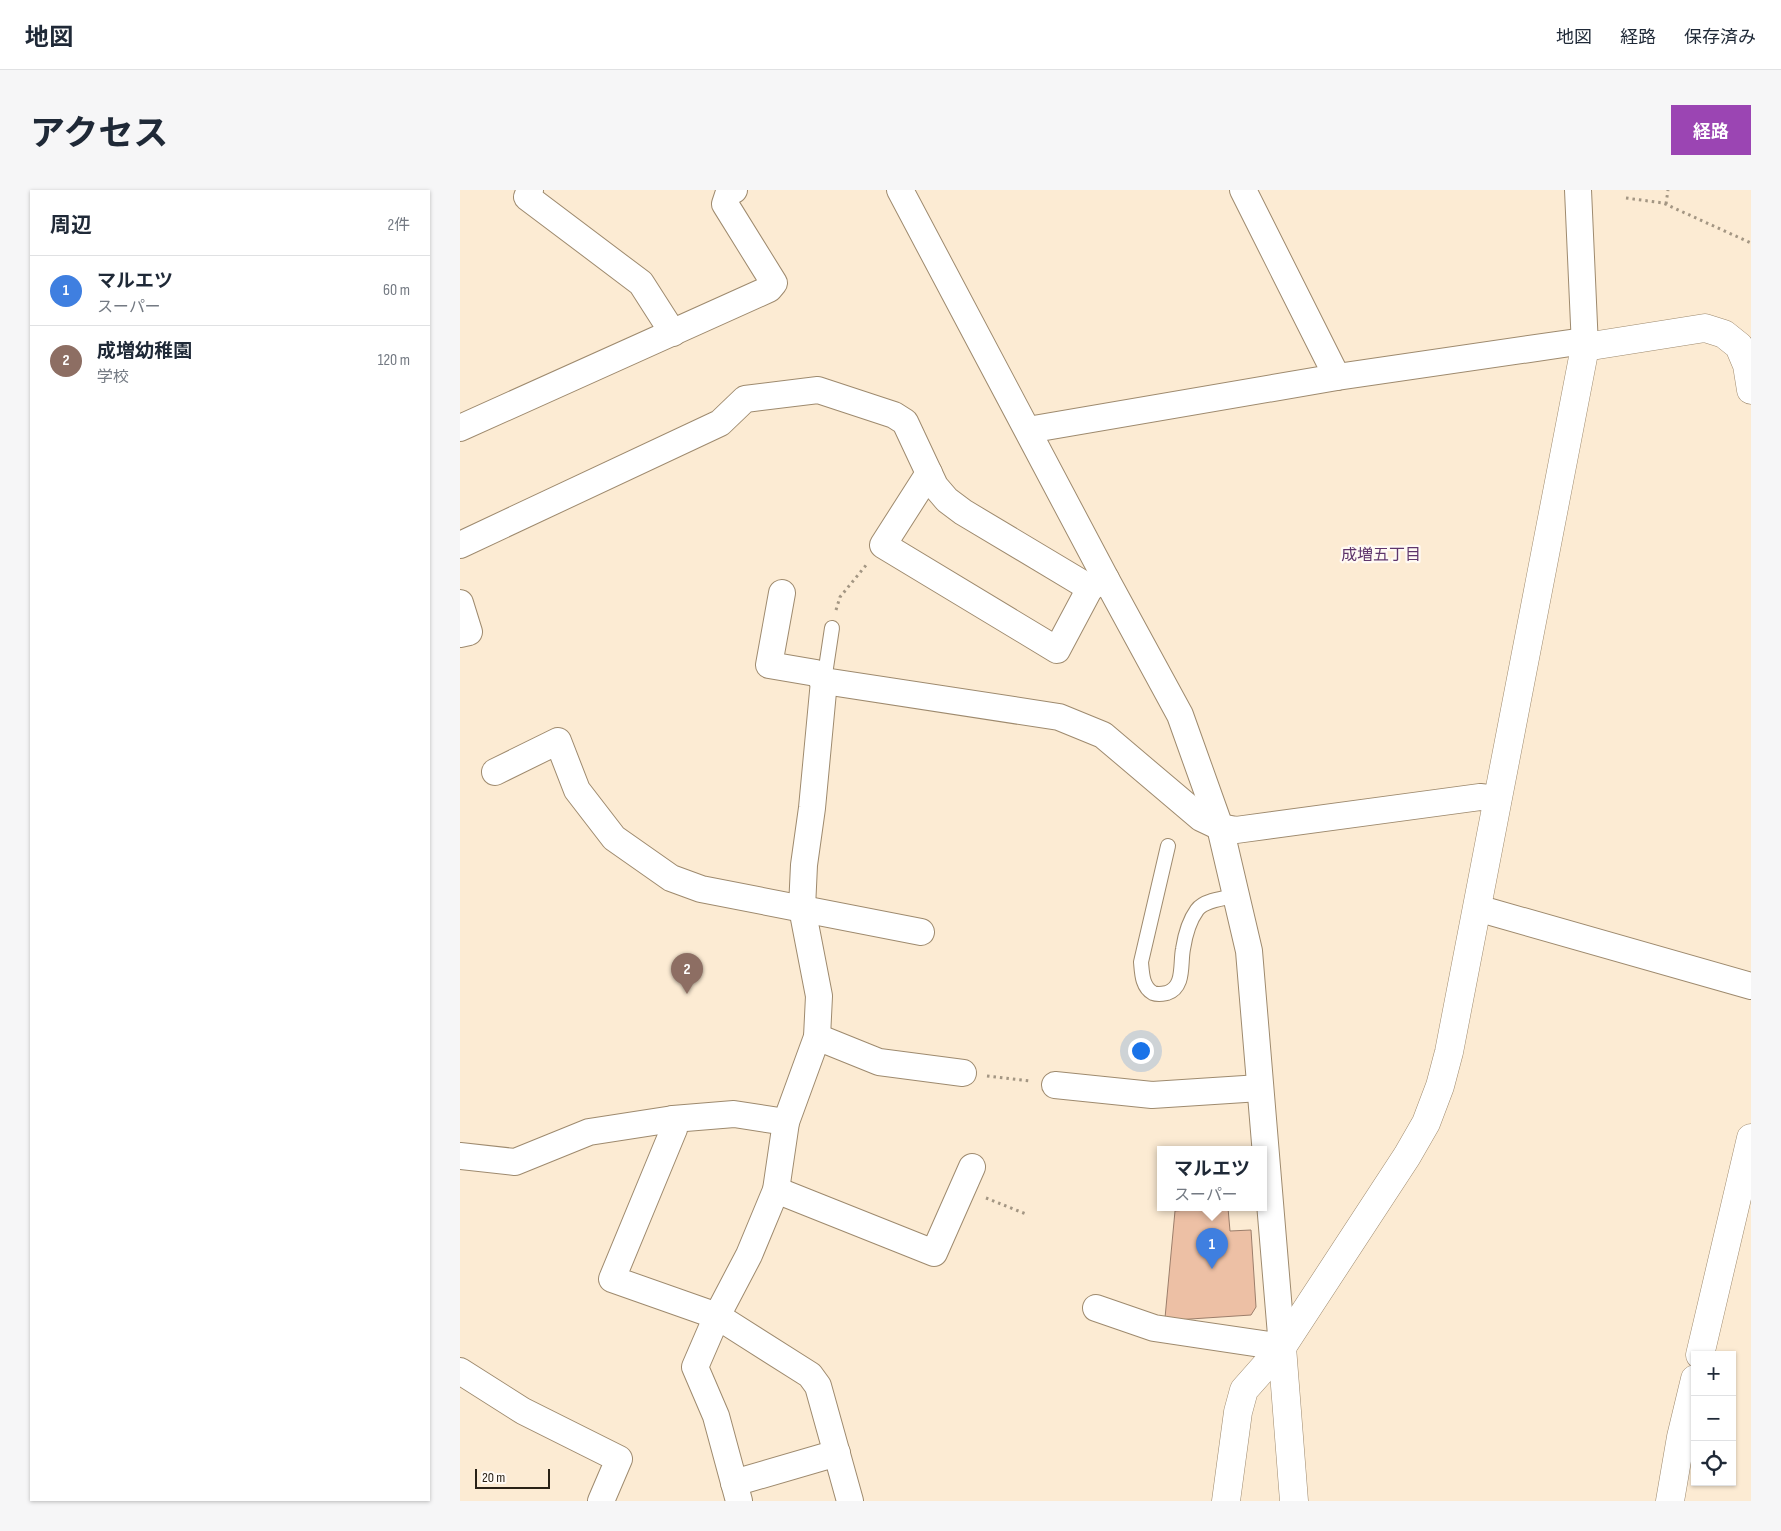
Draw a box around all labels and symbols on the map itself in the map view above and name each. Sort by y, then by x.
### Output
district label: 成増五丁目 [1341,546,1421,565]
pin: 2 [671,953,703,994]
your location [1128,1038,1154,1064]
pin: 1 [1196,1228,1228,1269]
scale bar [475,1466,550,1489]

